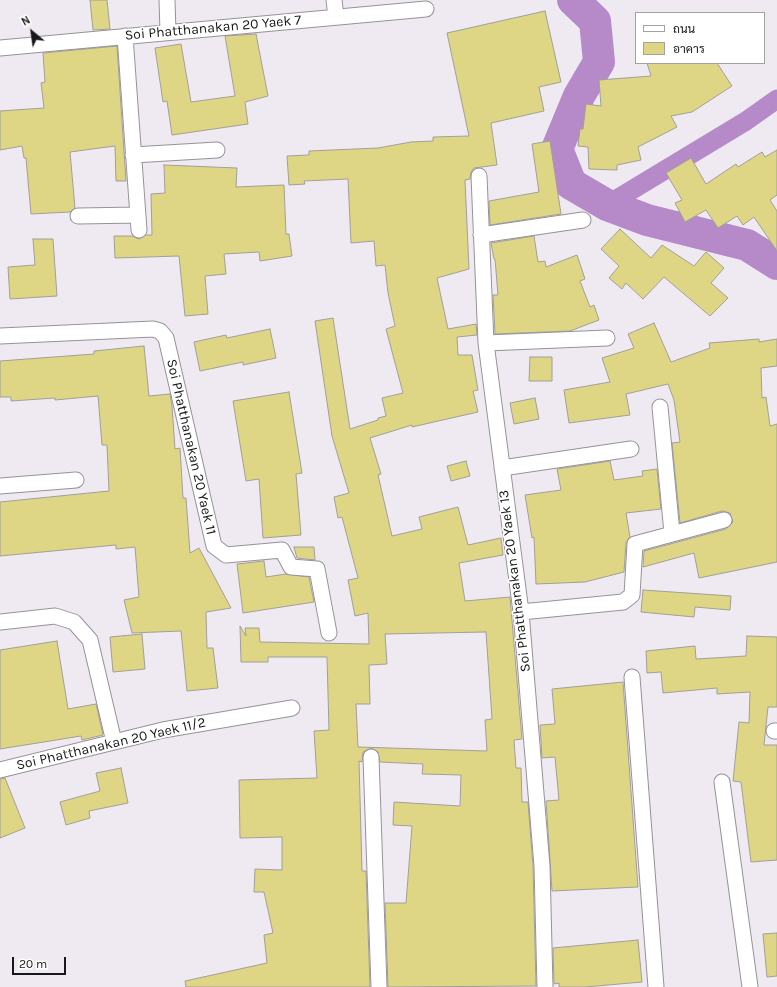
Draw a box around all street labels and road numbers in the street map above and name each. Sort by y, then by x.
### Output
street label: Soi Phatthanakan 20 Yaek 7 [124,12,302,44]
street label: Soi Phatthanakan 20 Yaek 11 [163,358,219,536]
street label: Soi Phatthanakan 20 Yaek 13 [495,489,535,673]
street label: Soi Phatthanakan 20 Yaek 11/2 [15,714,207,774]

